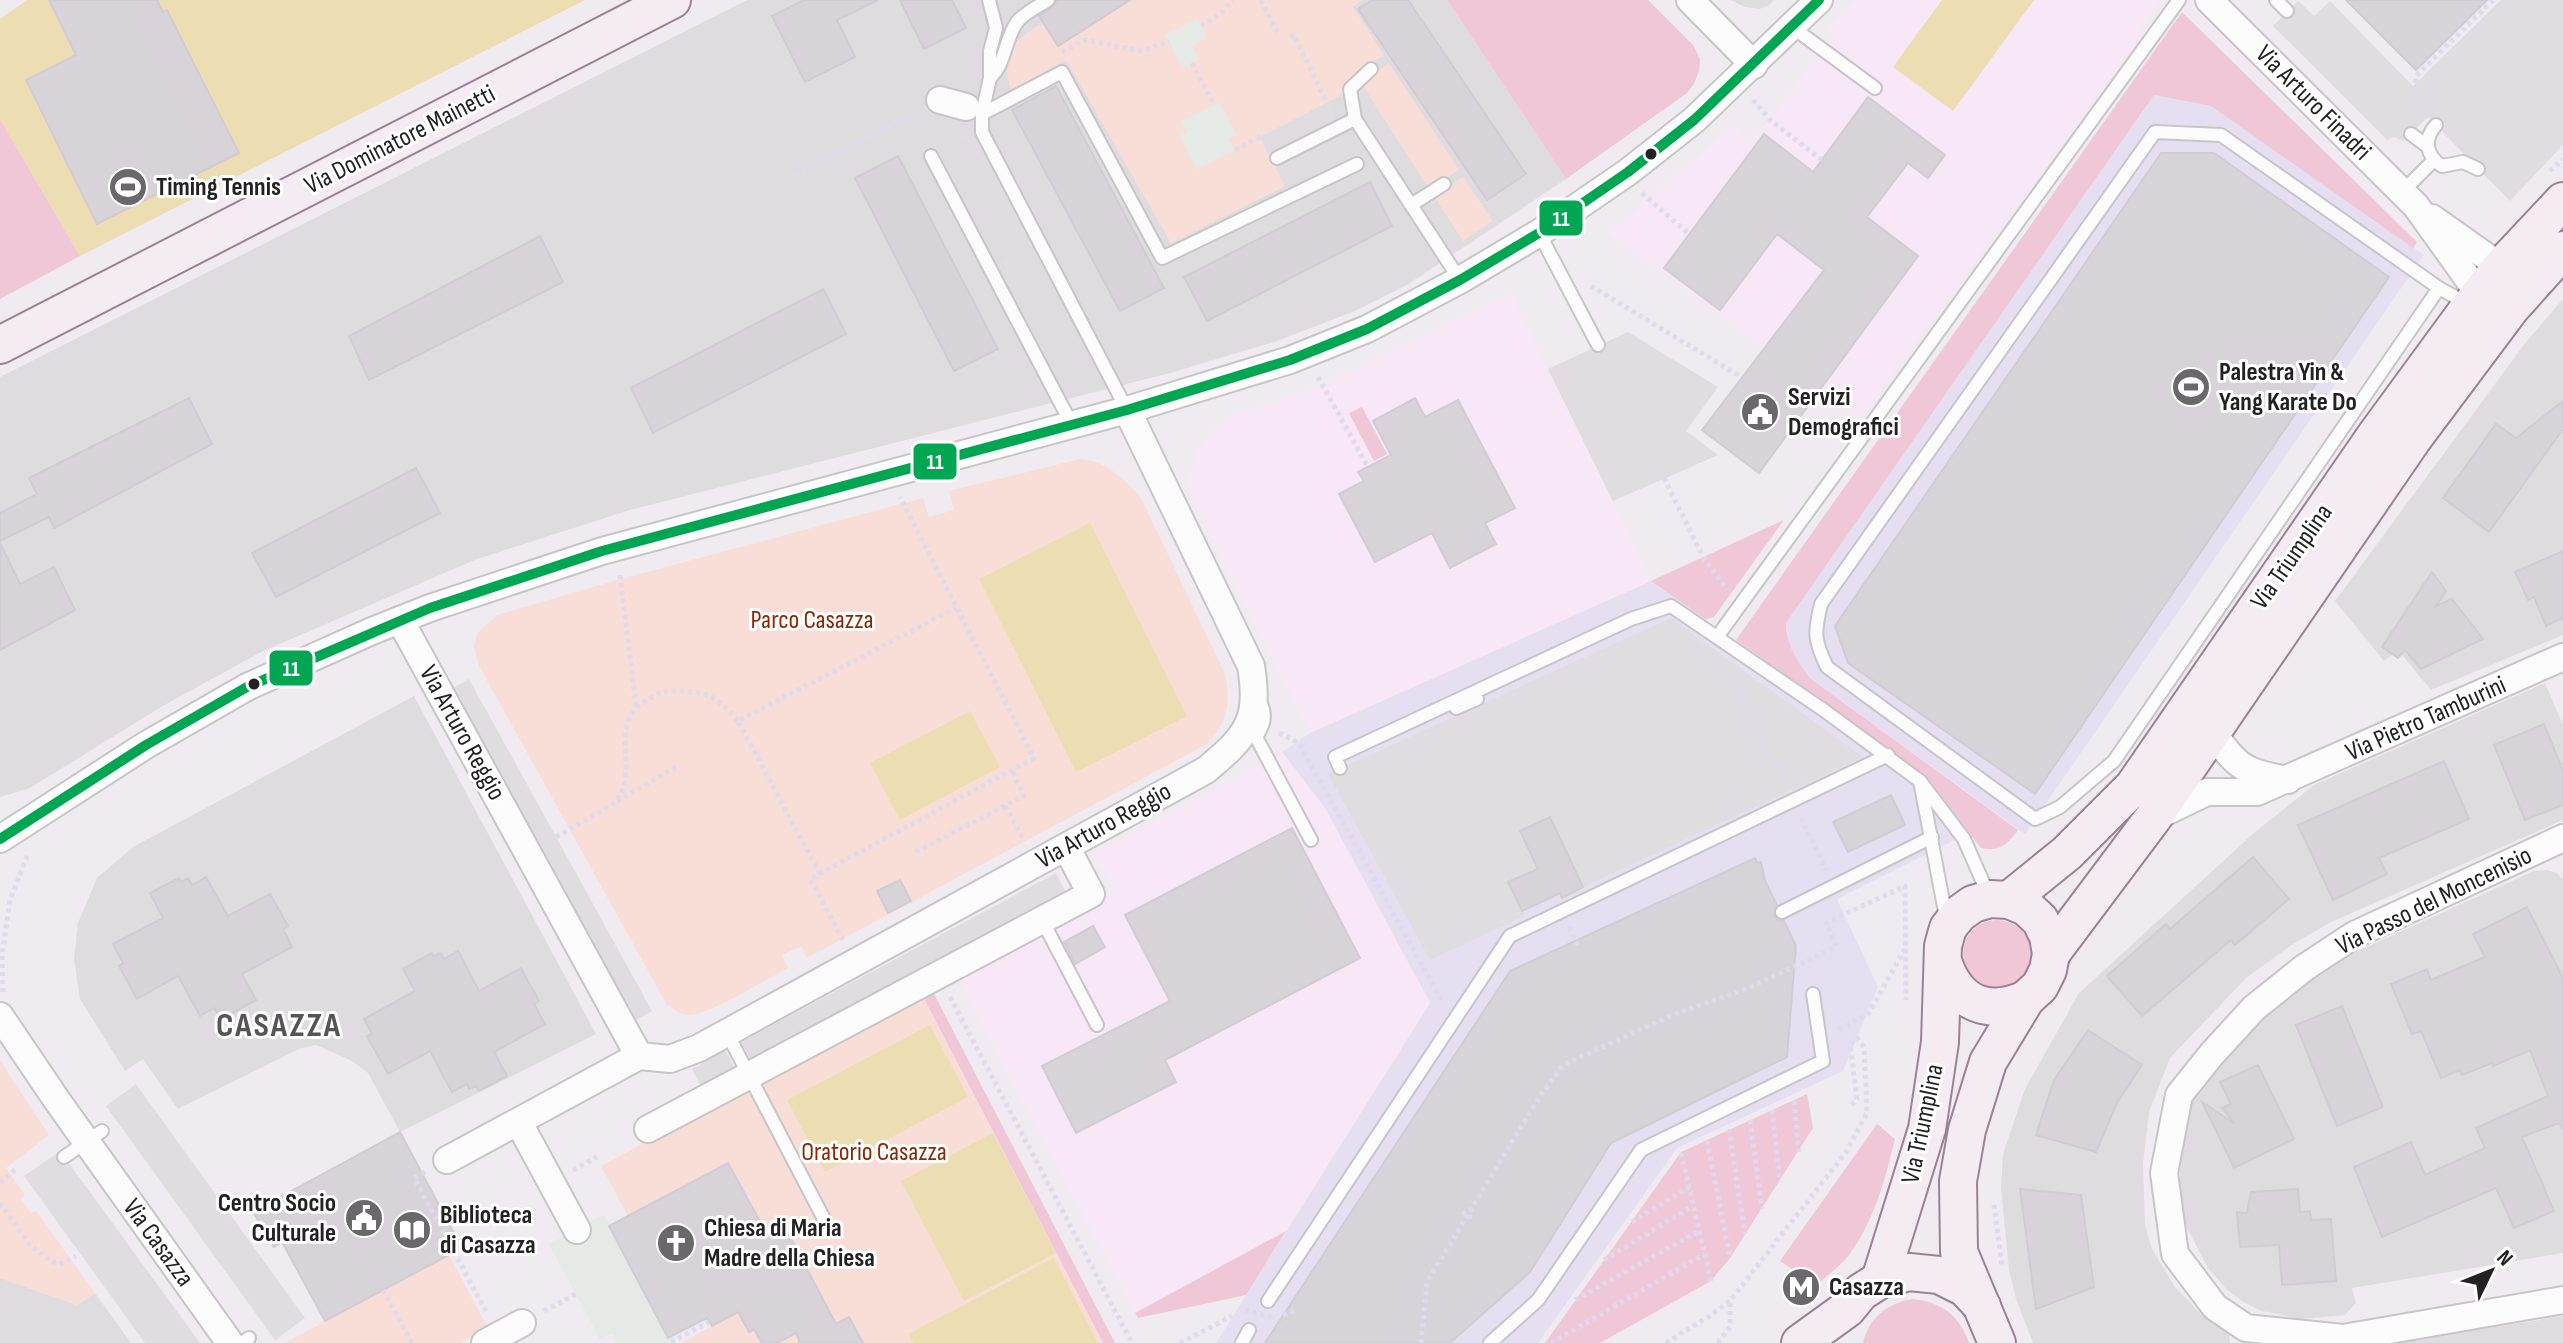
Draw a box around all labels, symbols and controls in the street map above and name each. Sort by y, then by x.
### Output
street label: Via Arturo Finadri [2249,39,2377,167]
street label: Via Dominatore Mainetti [300,79,500,201]
unlabelled marker [1643,146,1659,162]
sports icon: Timing Tennis [107,166,149,208]
place label: Timing Tennis [156,172,281,203]
line badge: 11 [1538,199,1584,237]
text: 11 [1552,206,1570,233]
place label: Palestra Yin & Yang Karate Do [2219,357,2357,418]
sports icon: Palestra Yin & Yang Karate Do [2170,366,2212,408]
place label: Servizi Demografici [1788,382,1899,443]
public building icon: Servizi Demografici [1739,391,1781,433]
line badge: 11 [912,442,958,481]
text: 11 [926,449,944,476]
street label: Via Triumplina [2245,498,2339,616]
park label: Parco Casazza [750,605,874,636]
line badge: 11 [268,649,314,687]
text: 11 [282,656,300,683]
street label: Via Arturo Reggio [412,660,512,806]
street label: Via Pietro Tamburini [2341,670,2511,768]
unlabelled marker [246,676,262,692]
street label: Via Arturo Reggio [1031,776,1177,876]
street label: Via Passo del Moncenisio [2331,840,2537,962]
district label: CASAZZA [216,1005,342,1046]
street label: Via Triumplina [1895,1061,1951,1187]
park label: Oratorio Casazza [801,1137,947,1168]
place label: Centro Socio Culturale [218,1188,336,1249]
street label: Via Casazza [116,1193,200,1293]
public building icon: Centro Socio Culturale [343,1197,385,1239]
place label: Biblioteca di Casazza [440,1200,536,1261]
library icon: Biblioteca di Casazza [391,1209,433,1251]
place label: Chiesa di Maria Madre della Chiesa [704,1213,875,1274]
church icon: Chiesa di Maria Madre della Chiesa [655,1222,697,1264]
north arrow [2451,1231,2531,1311]
text: N [2491,1245,2518,1272]
metro station icon: Casazza [1780,1266,1822,1308]
place label: Casazza [1829,1272,1904,1303]

